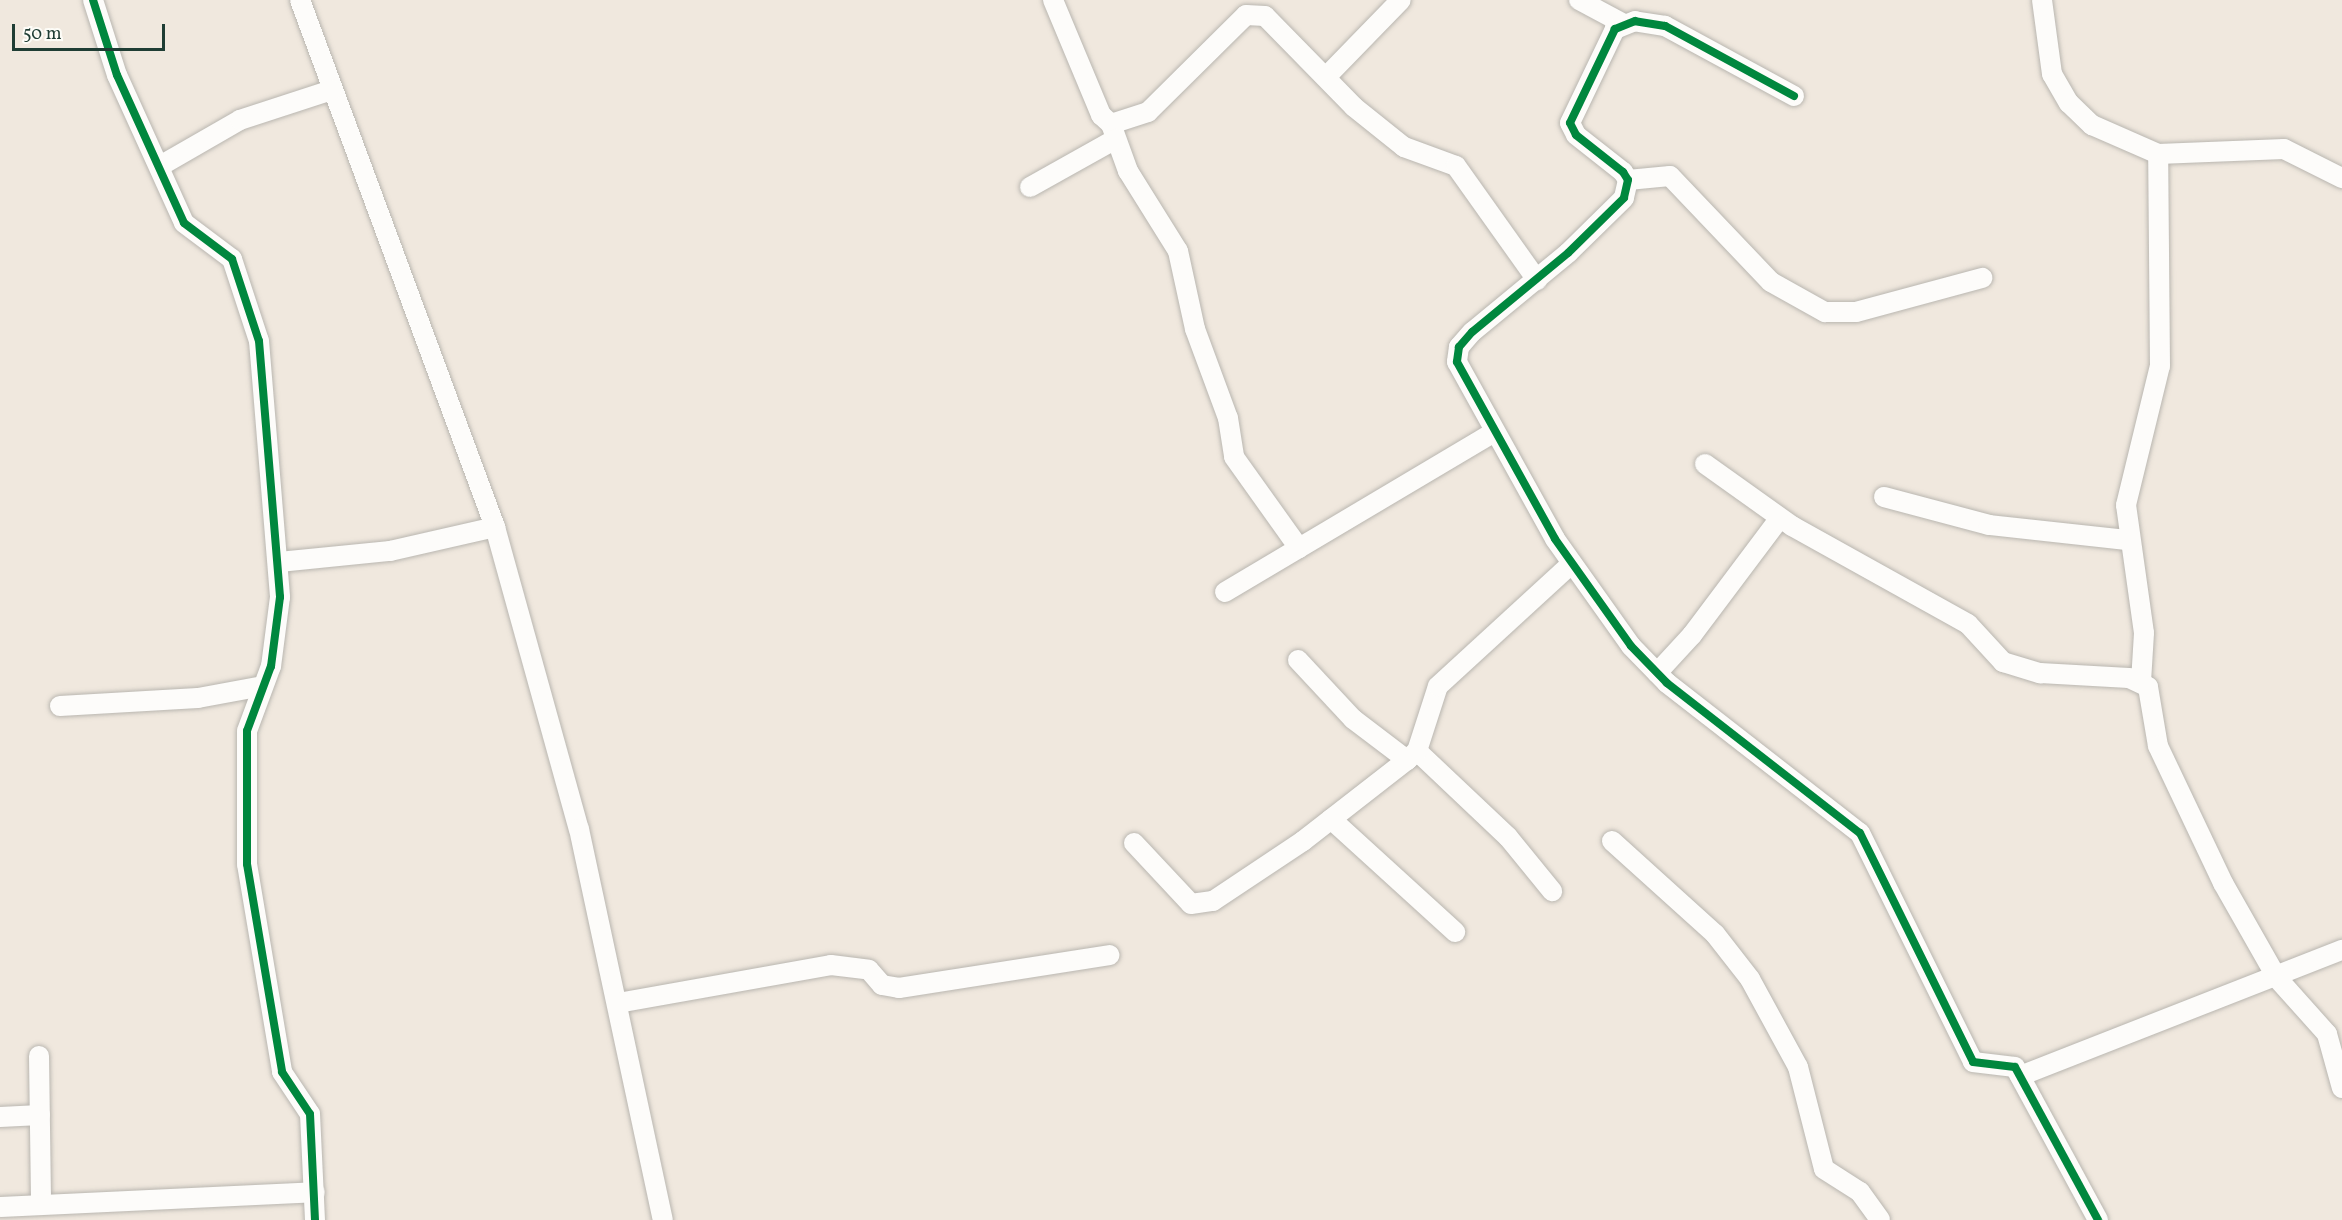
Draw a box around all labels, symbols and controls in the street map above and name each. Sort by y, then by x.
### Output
scale bar [15,12,168,50]
text: 50 m [23,22,62,47]

